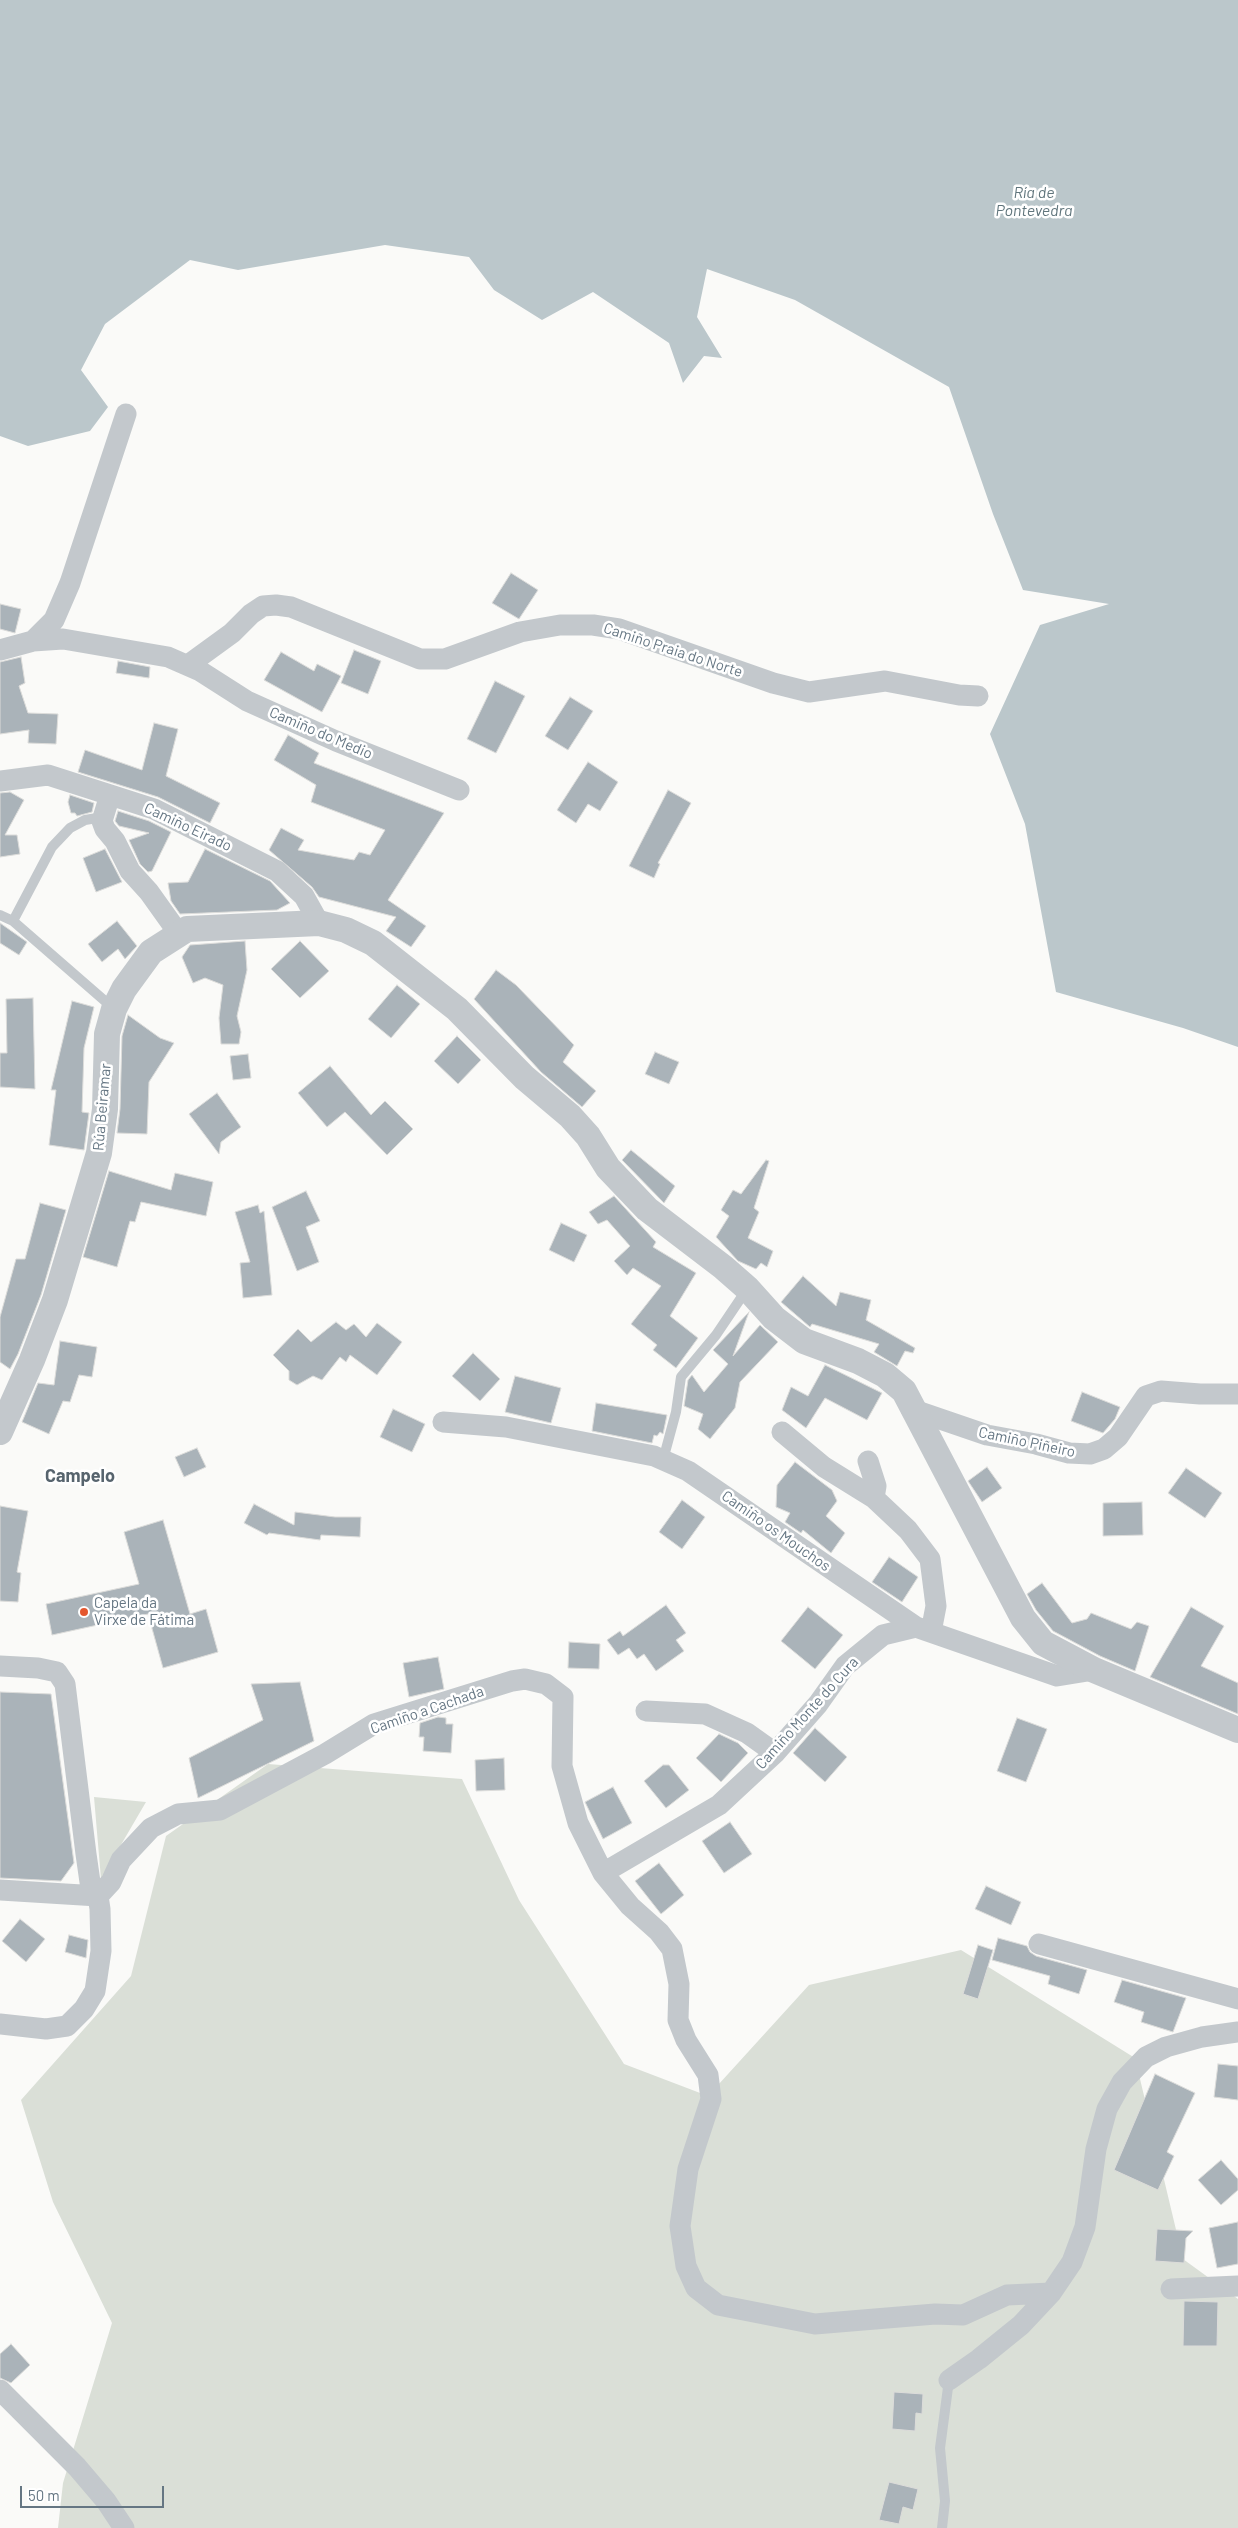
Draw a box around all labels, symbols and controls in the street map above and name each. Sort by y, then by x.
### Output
water label: Ría de Pontevedra [996,183,1072,221]
street label: Camiño Praia do Norte [601,619,745,681]
street label: Camiño do Medio [267,703,375,763]
street label: Camiño Eirado [141,799,235,855]
street label: Rúa Beiramar [89,1062,115,1152]
street label: Camiño Piñeiro [977,1423,1077,1461]
district label: Campelo [45,1465,115,1487]
street label: Camiño os Mouchos [718,1487,834,1575]
place label: Capela da Virxe de Fátima [94,1594,194,1629]
marker: Capela da Virxe de Fátima [78,1606,90,1618]
street label: Camiño Monte do Cura [752,1653,862,1773]
street label: Camiño a Cachada [368,1682,486,1738]
scale bar [22,2476,166,2508]
text: 50 m [28,2486,60,2504]

